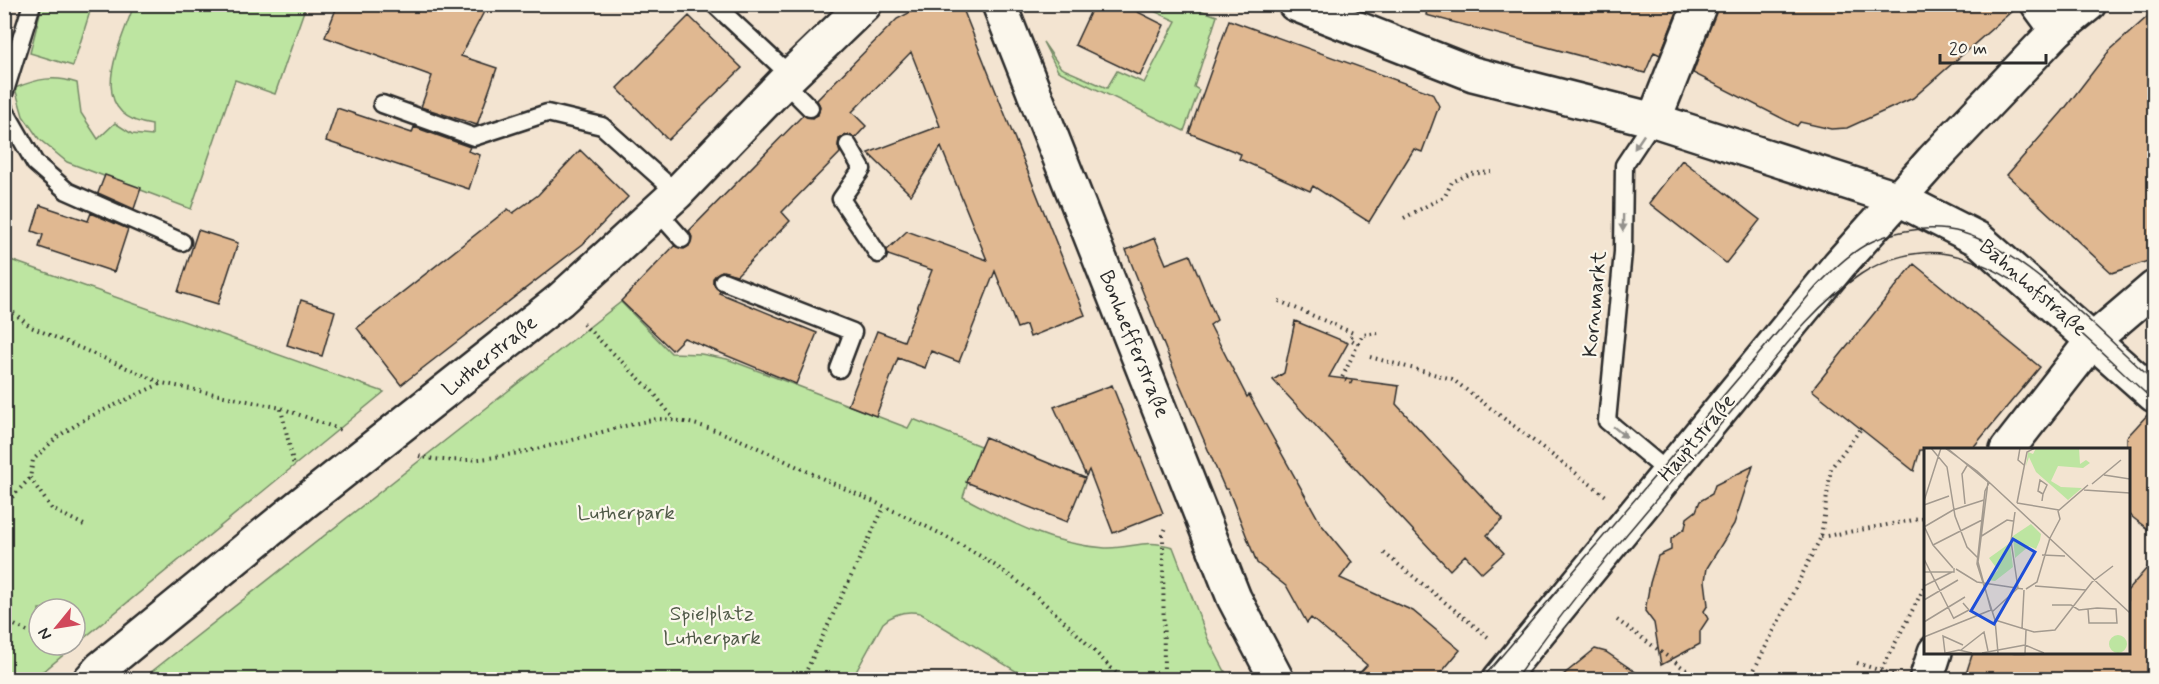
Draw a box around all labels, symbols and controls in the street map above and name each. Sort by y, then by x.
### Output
scale bar [1940,27,2046,65]
text: 20 m [1949,37,1987,61]
one-way arrow [1633,134,1645,150]
one-way arrow [1618,214,1628,233]
street label: Bahnhofstraße [1973,233,2093,343]
street label: Kornmarkt [1576,249,1614,358]
street label: Bonhoefferstraße [1092,266,1176,422]
street label: Lutherstraße [437,309,543,403]
street label: Hauptstraße [1652,388,1742,488]
one-way arrow [1612,425,1627,438]
inset map [1924,448,2129,654]
park label: Lutherpark [577,499,675,527]
north arrow [27,597,87,657]
park label: Spielplatz Lutherpark [663,600,761,652]
text: N [34,624,57,644]

